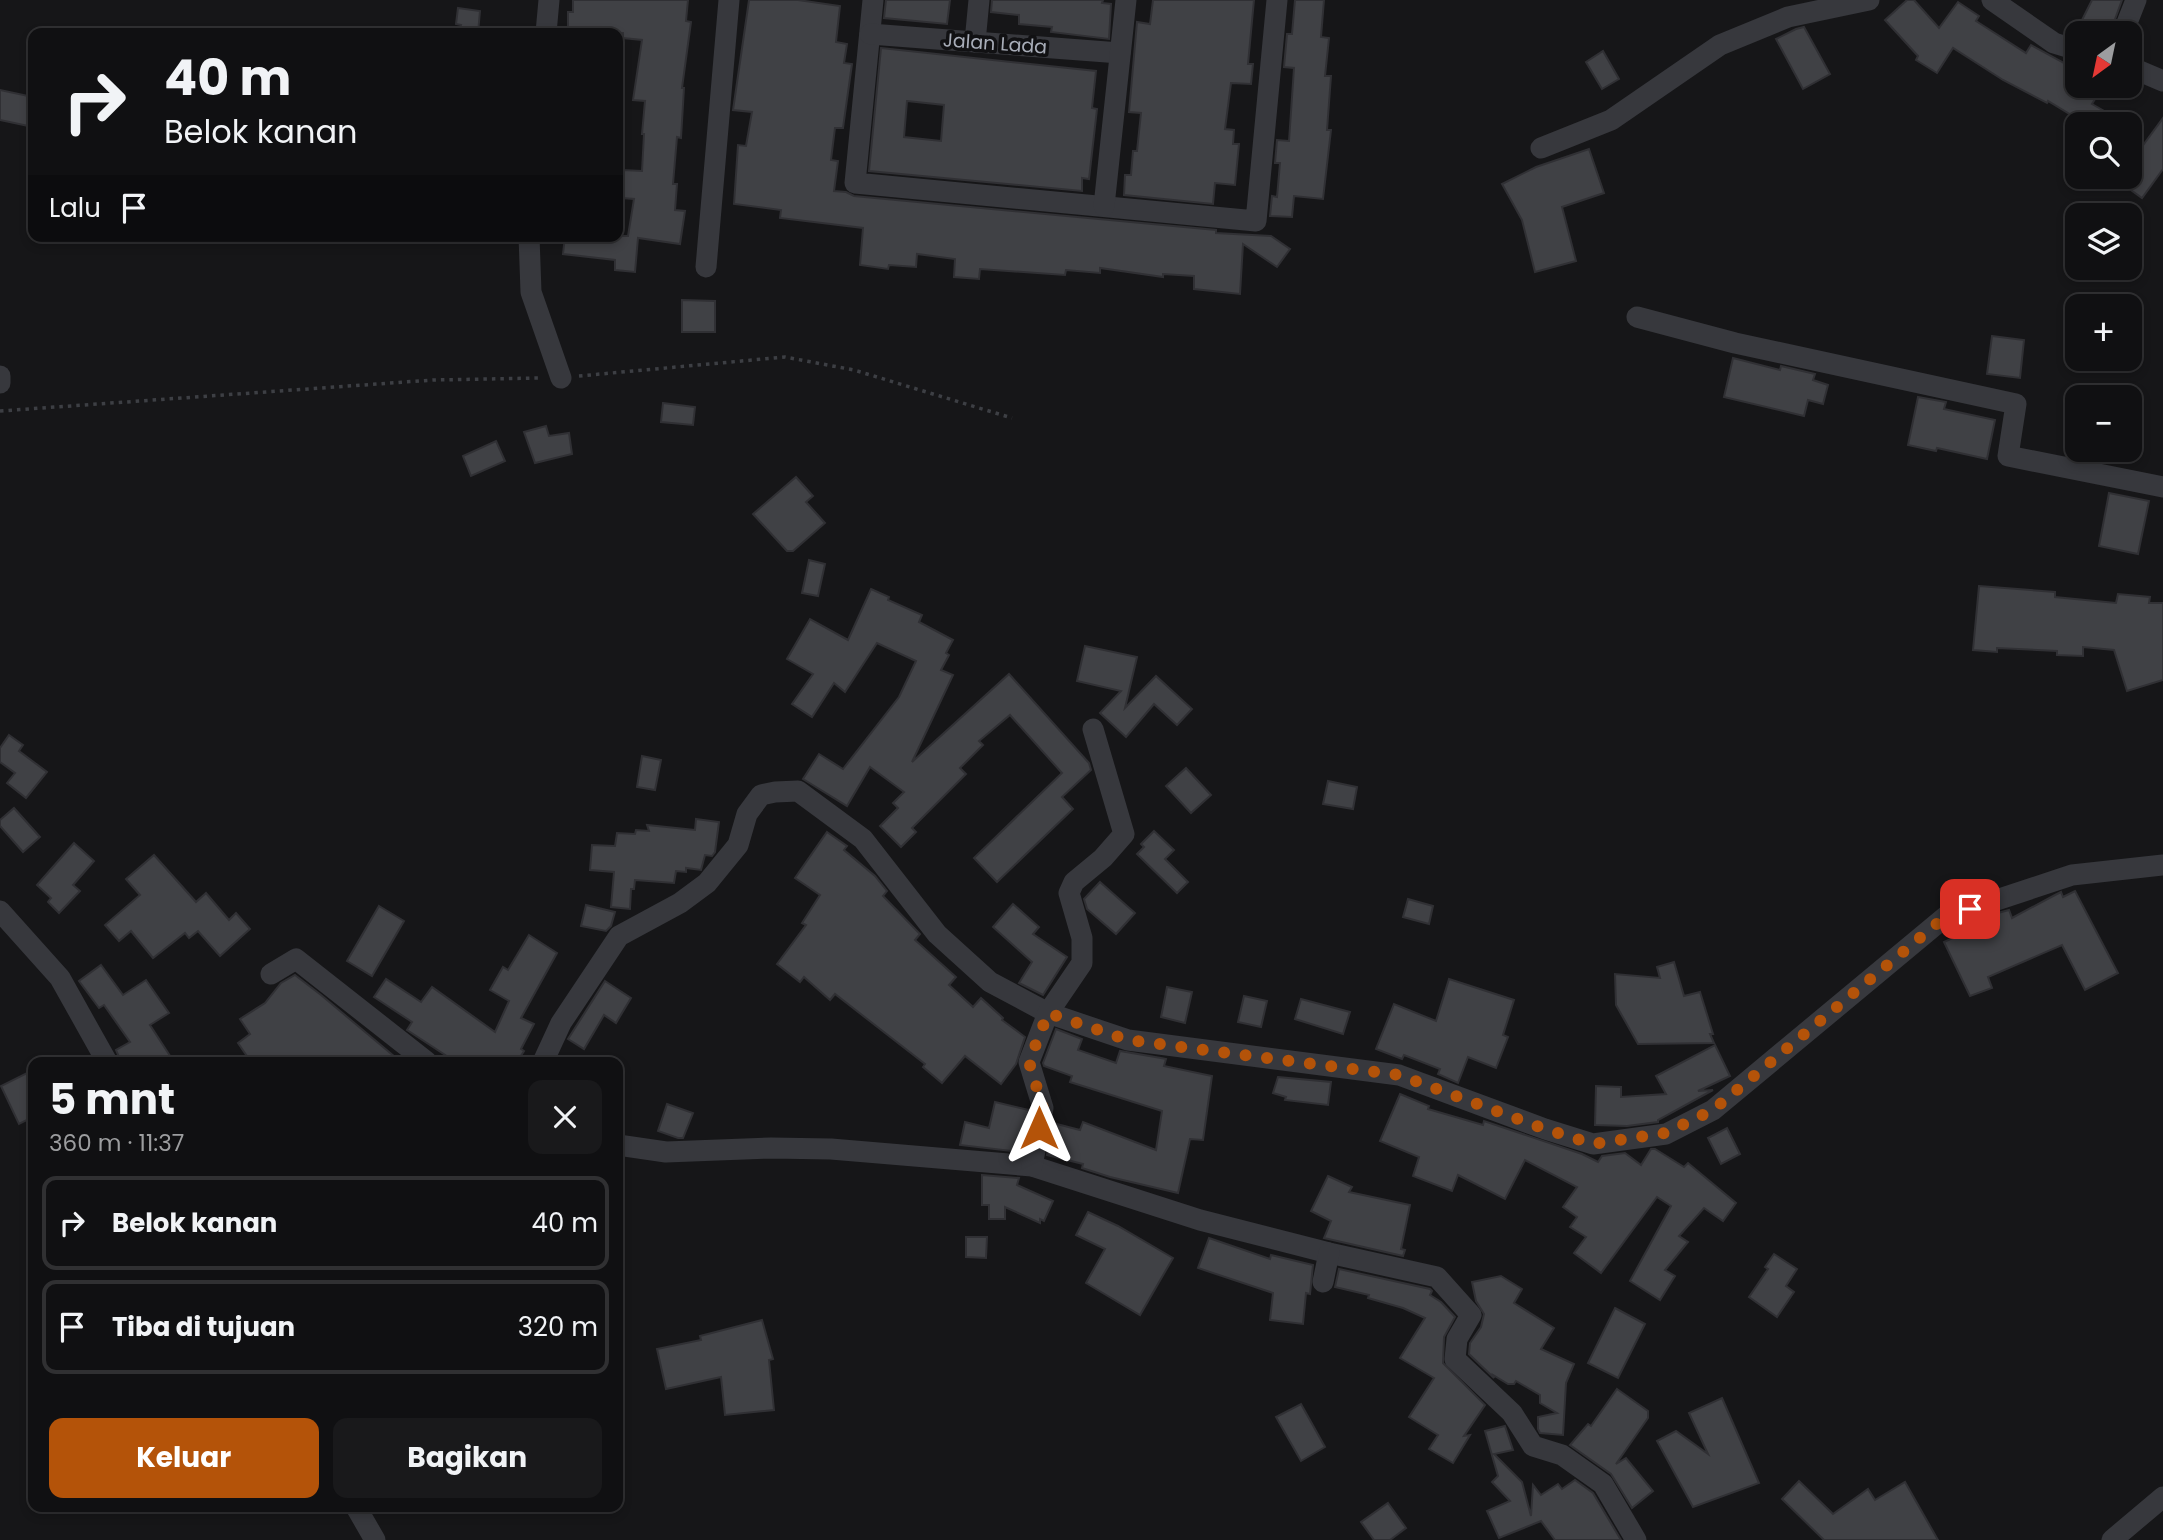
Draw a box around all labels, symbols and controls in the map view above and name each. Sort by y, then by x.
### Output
north arrow [2065,21,2142,98]
map controls [2065,21,2142,462]
street label: Jalan Lada [942,26,1048,61]
text: 40 m [164,44,291,112]
icon: right [49,56,140,147]
text: Belok kanan [164,109,358,154]
button: search [2065,112,2142,189]
icon: arrive [115,189,153,227]
text: Lalu [49,190,101,226]
button: layers [2065,203,2142,280]
button: + [2065,294,2142,371]
button: − [2065,385,2142,462]
pin [1940,879,2000,939]
icon: arrive [1951,890,1989,928]
text: 5 mnt [49,1070,175,1129]
button: close [528,1080,602,1154]
position arrow [1002,1091,1076,1165]
text: 360 m · 11:37 [49,1127,184,1159]
icon: right [53,1204,91,1242]
text: Belok kanan [112,1205,277,1241]
text: 40 m [532,1205,598,1241]
icon: arrive [53,1308,91,1346]
text: Tiba di tujuan [112,1309,295,1345]
text: 320 m [518,1309,598,1345]
button: Keluar [49,1418,319,1498]
button: Bagikan [333,1418,602,1498]

